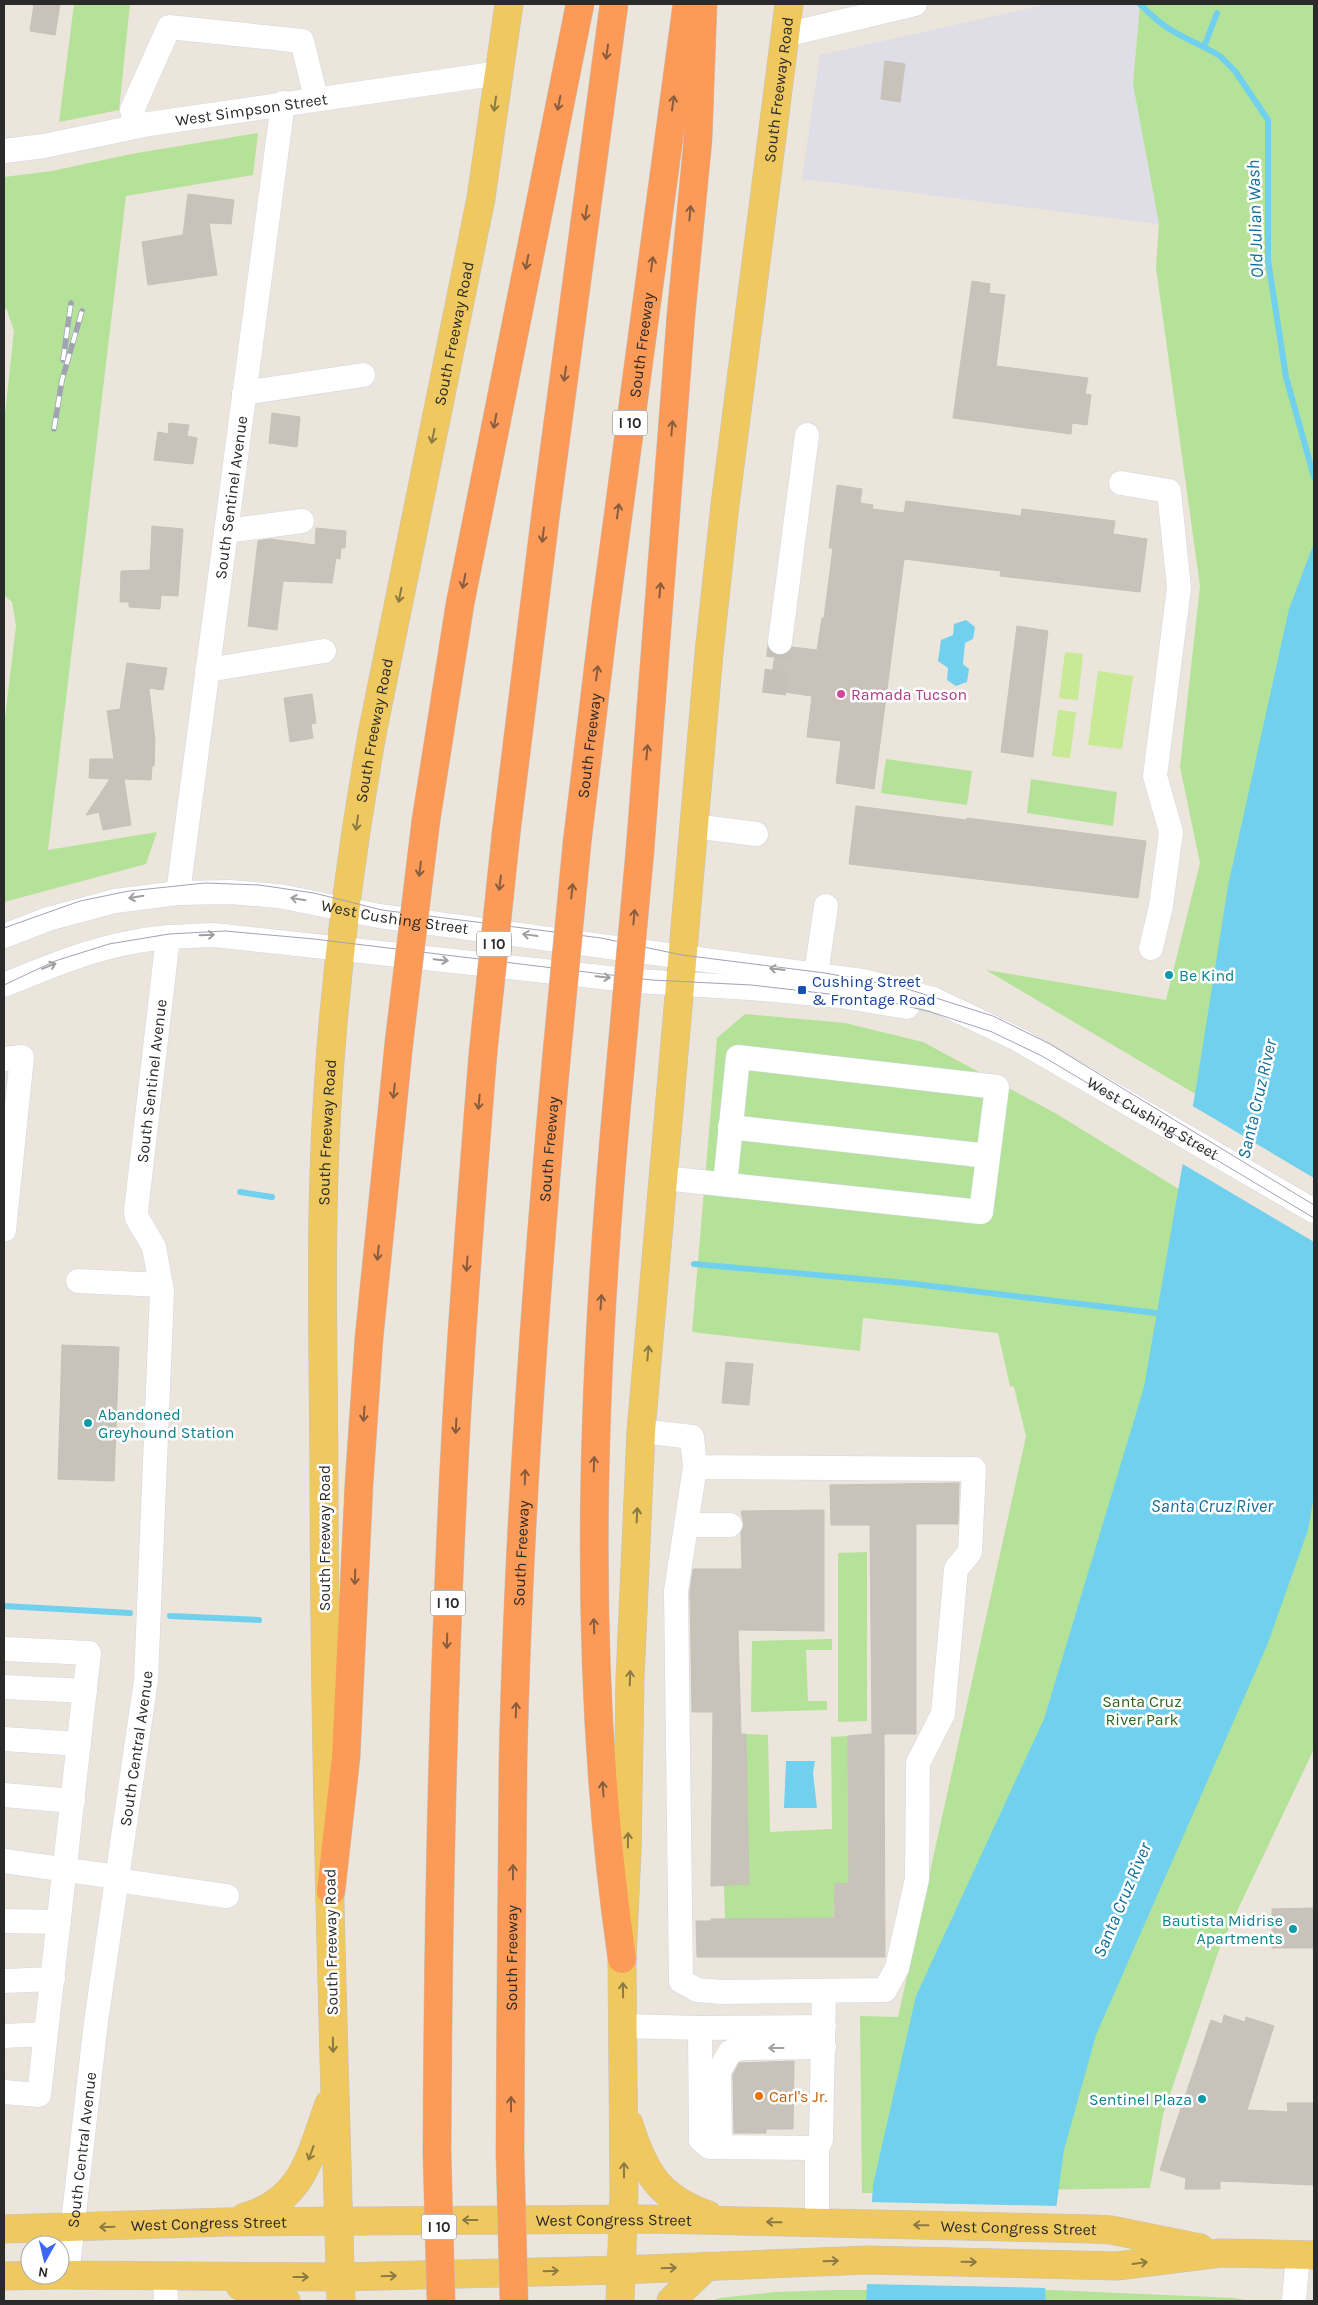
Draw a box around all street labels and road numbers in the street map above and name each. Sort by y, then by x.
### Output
street label: South Freeway Road [759,16,797,164]
street label: West Simpson Street [174,89,329,130]
street label: South Freeway Road [430,260,477,407]
street label: South Freeway [625,291,658,399]
road number: I 10 [612,410,648,436]
street label: South Sentinel Avenue [210,415,251,580]
street label: South Freeway Road [351,656,397,804]
street label: South Freeway [573,691,605,800]
street label: West Cushing Street [320,895,470,937]
road number: I 10 [476,932,512,956]
street label: South Sentinel Avenue [132,998,170,1164]
street label: South Freeway Road [314,1058,340,1206]
street label: West Cushing Street [1084,1072,1222,1163]
street label: South Freeway [534,1095,562,1203]
street label: South Freeway Road [315,1465,334,1611]
street label: South Freeway [509,1499,533,1607]
road number: I 10 [430,1590,466,1616]
street label: South Central Avenue [115,1670,156,1828]
street label: South Freeway Road [320,1869,342,2015]
street label: South Freeway [501,1904,521,2011]
street label: South Central Avenue [63,2071,100,2229]
street label: West Congress Street [536,2209,692,2229]
street label: West Congress Street [131,2212,287,2234]
road number: I 10 [422,2214,456,2240]
street label: West Congress Street [940,2216,1097,2239]

